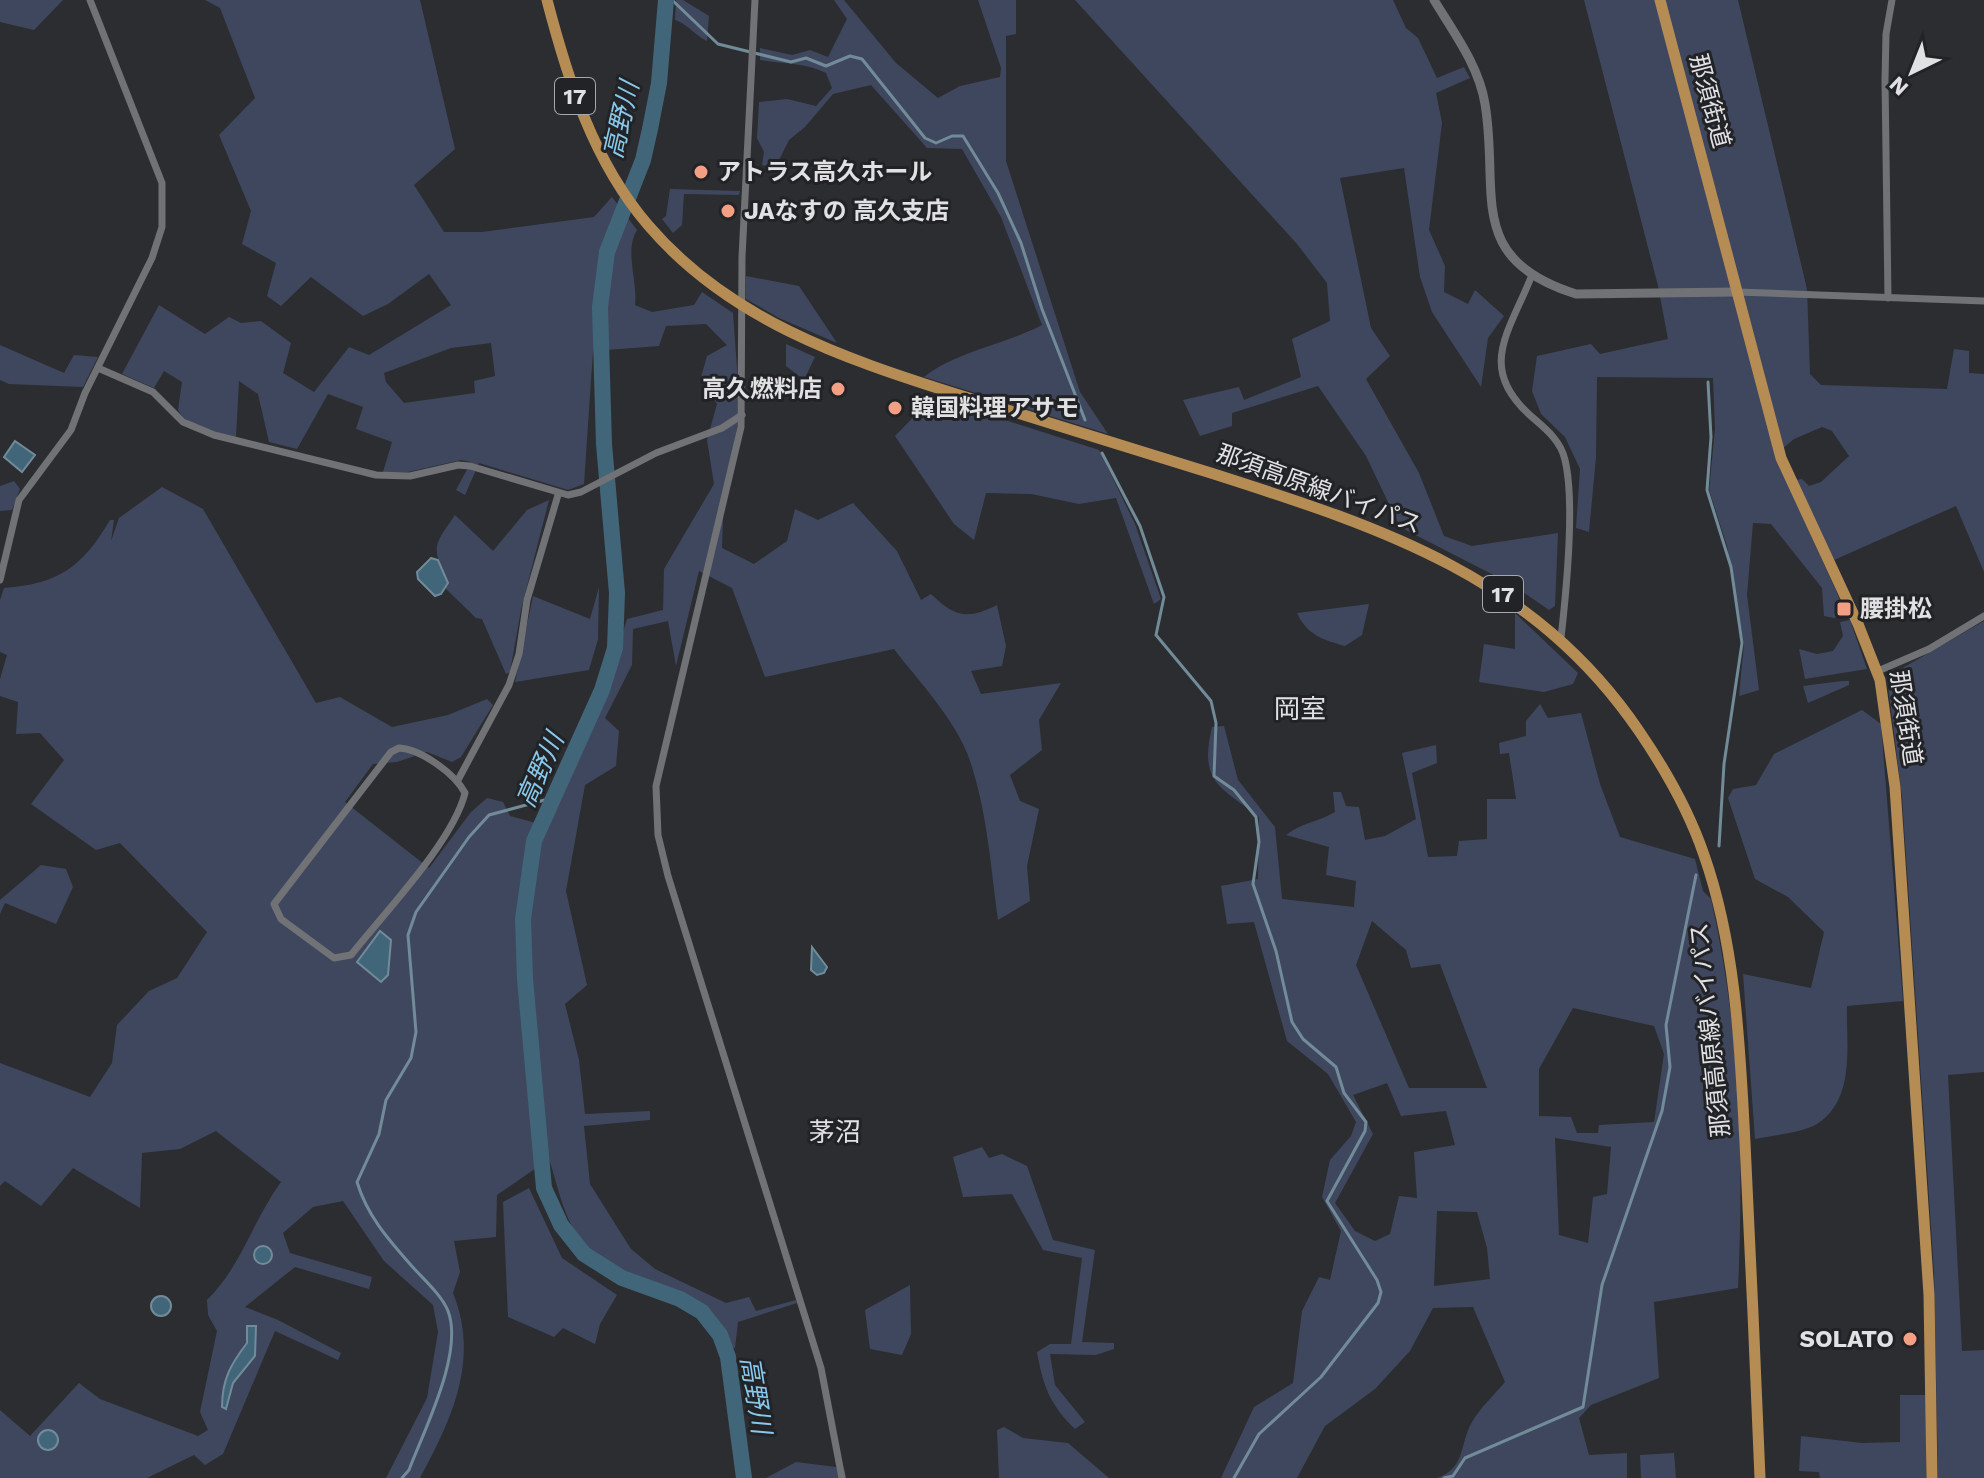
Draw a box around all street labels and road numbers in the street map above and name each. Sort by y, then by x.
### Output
street label: 那須街道 [1684,51,1736,151]
road number: 17 [555,78,595,114]
street label: 那須高原線バイパス [1213,439,1425,539]
road number: 17 [1483,576,1523,612]
street label: 那須街道 [1885,668,1927,768]
street label: 那須高原線バイパス [1685,921,1735,1139]

